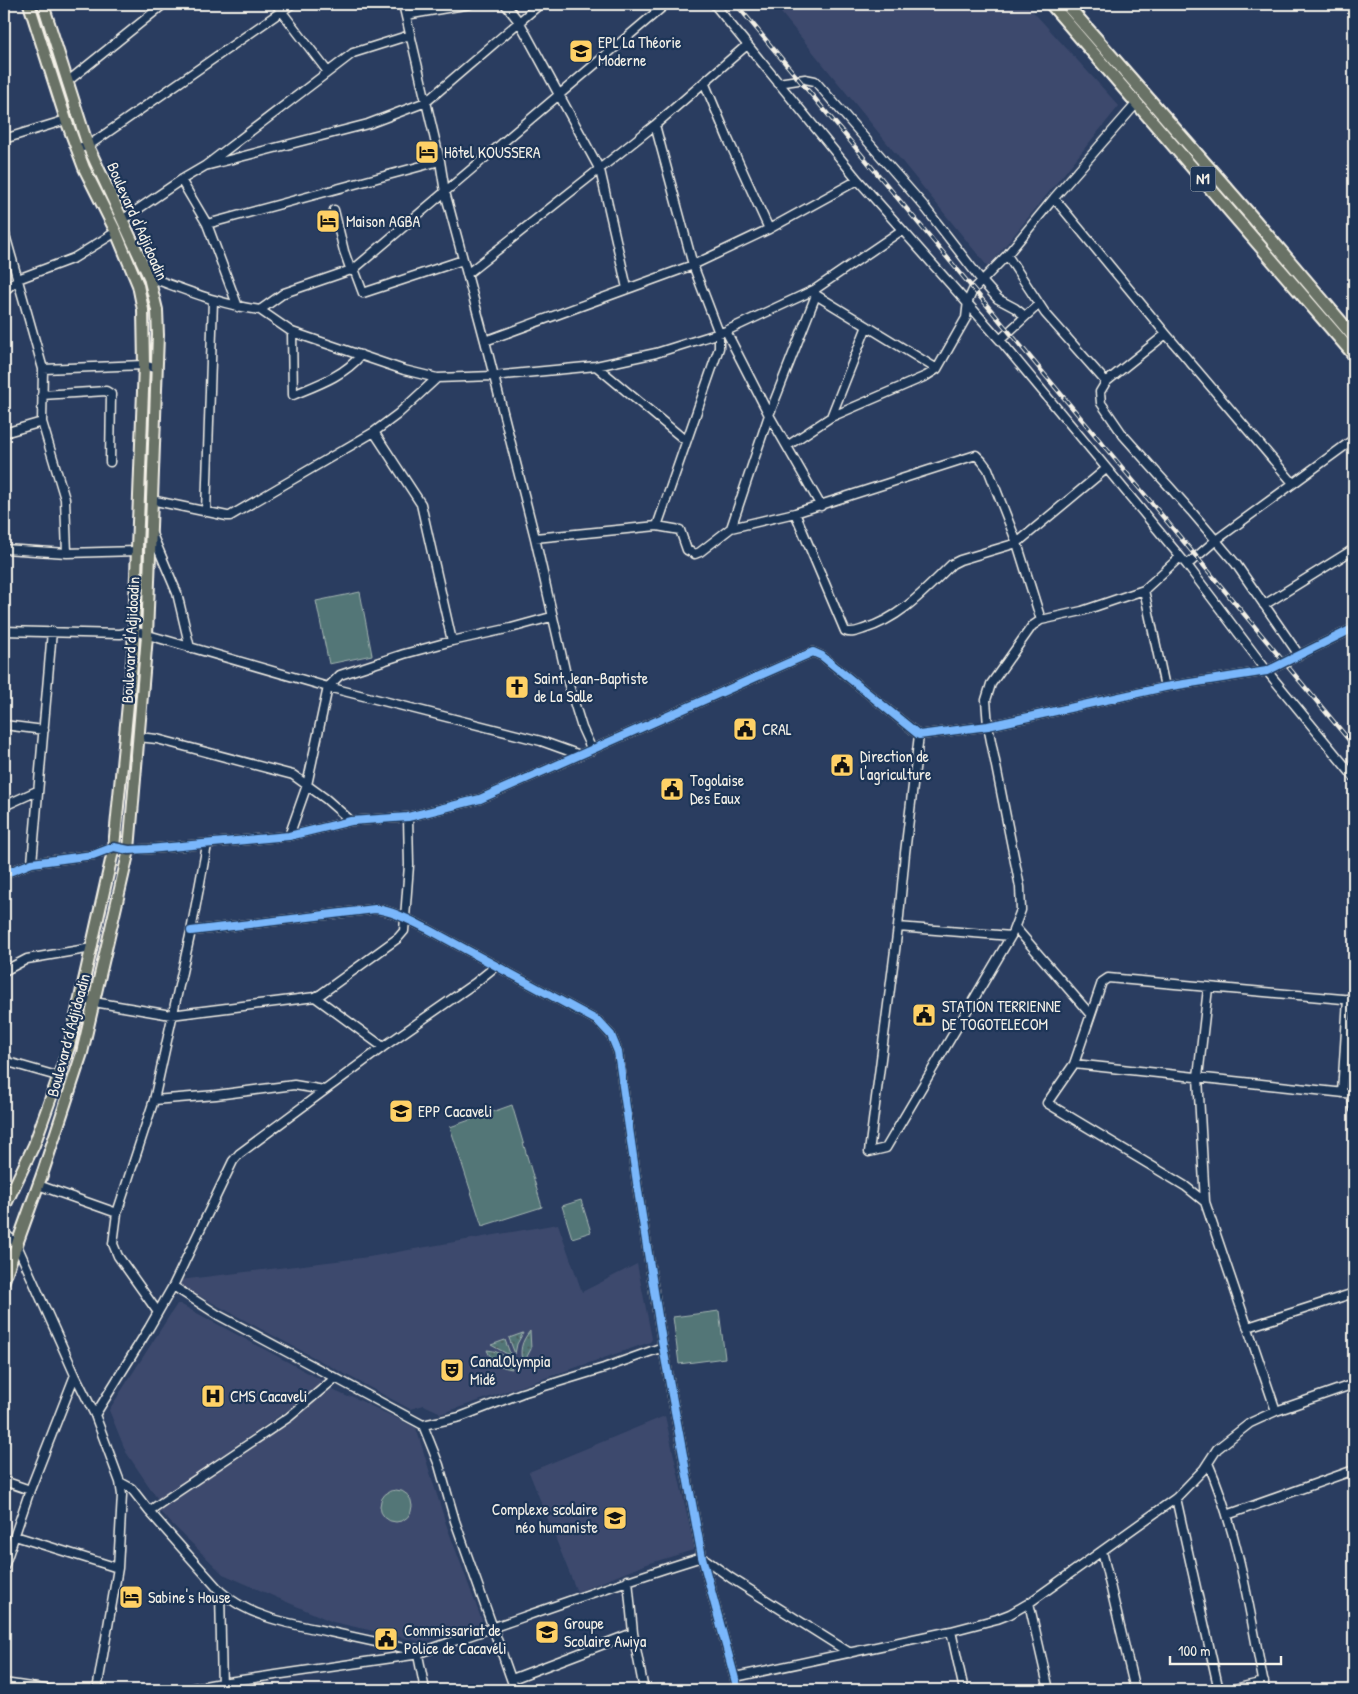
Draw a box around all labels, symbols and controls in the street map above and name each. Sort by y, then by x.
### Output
place label: EPL La Théorie Moderne [598,31,682,71]
school or university icon: EPL La Théorie Moderne [568,38,594,64]
hotel icon: Hôtel KOUSSERA [414,139,440,165]
place label: Hôtel KOUSSERA [444,141,541,163]
street label: Boulevard d'Adjidoadin [102,159,174,283]
road number: N1 [1190,166,1216,192]
hotel icon: Maison AGBA [315,208,341,234]
place label: Maison AGBA [346,210,420,232]
street label: Boulevard d'Adjidoadin [116,576,144,704]
place label: Saint Jean-Baptiste de La Salle [534,667,649,707]
church icon: Saint Jean-Baptiste de La Salle [504,674,530,700]
public building icon: CRAL [732,716,758,742]
place label: CRAL [762,718,792,740]
place label: Direction de l'agriculture [860,745,932,785]
public building icon: Direction de l'agriculture [829,752,855,778]
place label: Togolaise Des Eaux [690,769,745,809]
public building icon: Togolaise Des Eaux [659,776,685,802]
street label: Boulevard d'Adjidoadin [41,971,95,1099]
place label: STATION TERRIENNE DE TOGOTELECOM [942,995,1061,1035]
public building icon: STATION TERRIENNE DE TOGOTELECOM [911,1002,937,1028]
school or university icon: EPP Cacaveli [388,1098,414,1124]
place label: EPP Cacaveli [418,1100,492,1122]
place label: CanalOlympia Midé [470,1350,550,1390]
theatre icon: CanalOlympia Midé [439,1357,465,1383]
hospital icon: CMS Cacaveli [200,1383,226,1409]
place label: CMS Cacaveli [230,1385,307,1407]
place label: Complexe scolaire néo humaniste [492,1498,599,1538]
school or university icon: Complexe scolaire néo humaniste [602,1505,628,1531]
hotel icon: Sabine's House [118,1584,144,1610]
place label: Sabine's House [148,1586,231,1608]
place label: Groupe Scolaire Awiya [564,1612,646,1652]
place label: Commissariat de Police de Cacavéli [404,1619,507,1659]
school or university icon: Groupe Scolaire Awiya [534,1619,560,1645]
public building icon: Commissariat de Police de Cacavéli [373,1626,399,1652]
scale bar [1170,1634,1282,1666]
text: 100 m [1178,1640,1211,1661]

